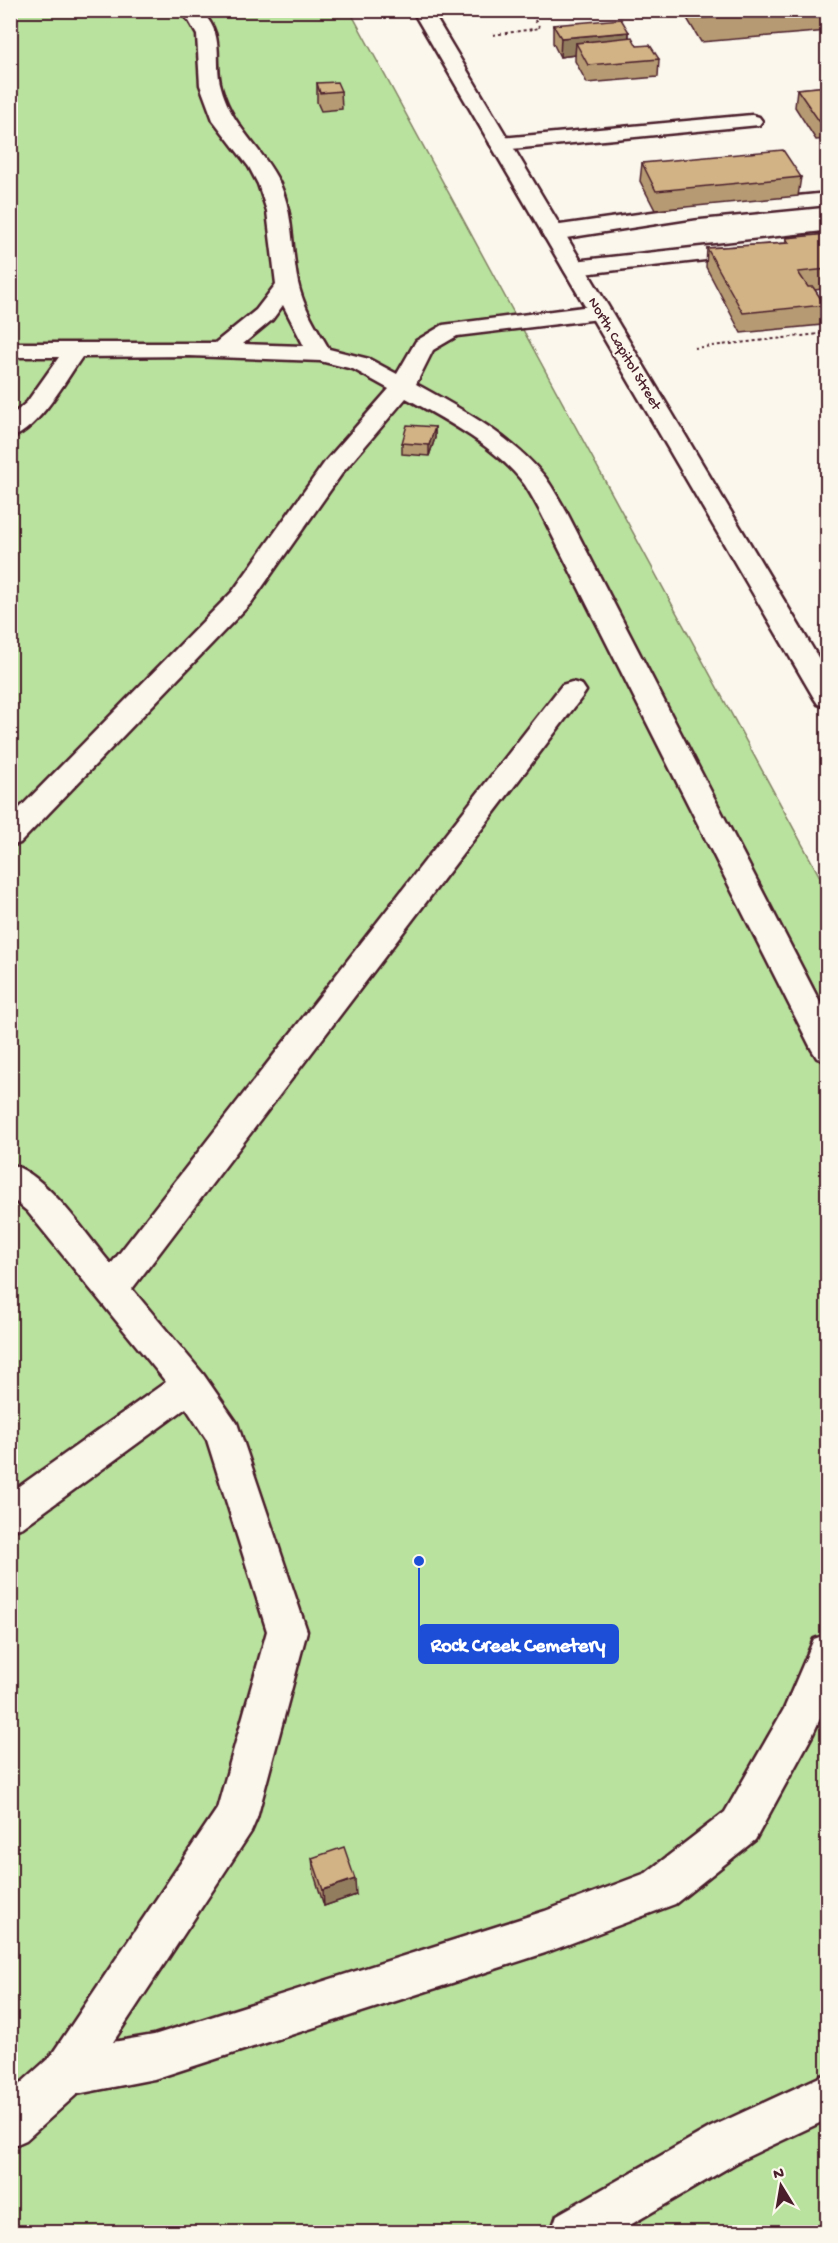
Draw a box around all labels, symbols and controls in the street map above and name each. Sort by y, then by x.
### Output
street label: North Capitol Street [583,294,666,415]
callout: Rock Creek Cemetery [419,1625,618,1663]
text: Rock Creek Cemetery [430,1636,605,1659]
north arrow [751,2156,811,2216]
text: N [772,2164,786,2185]

